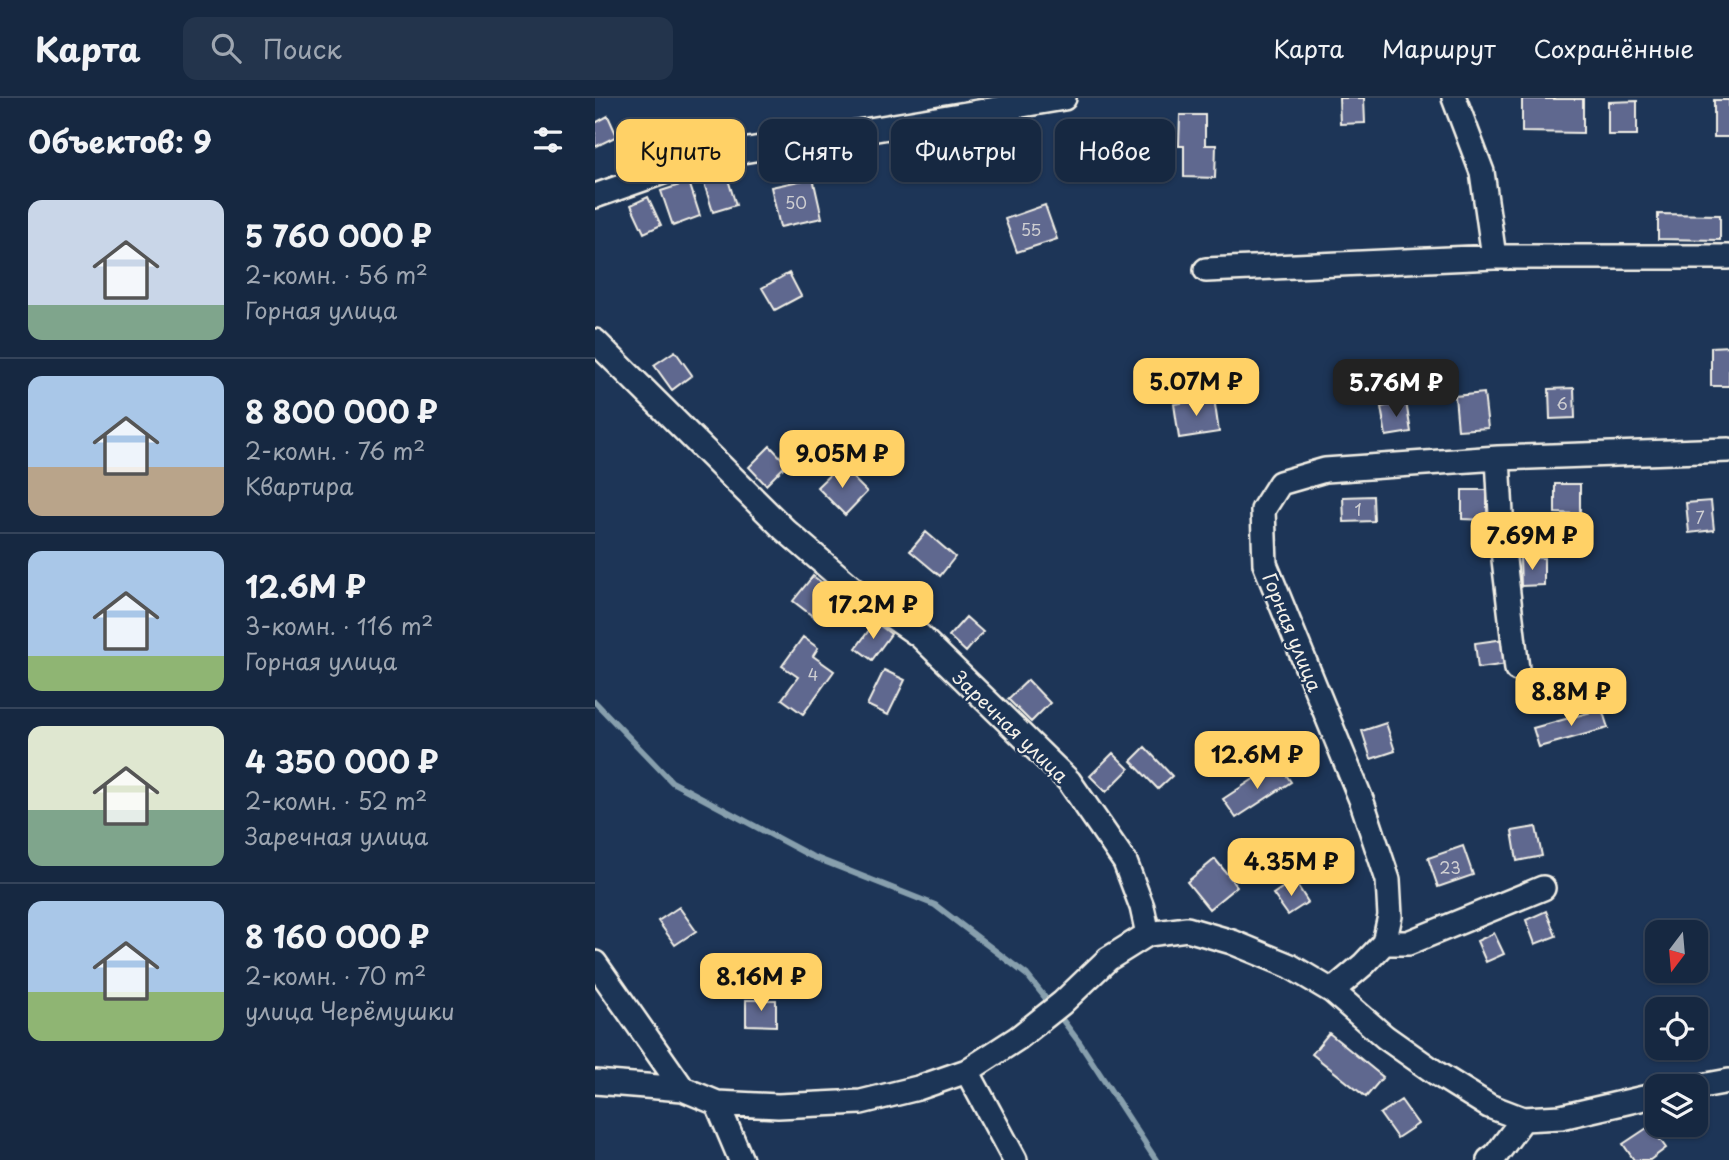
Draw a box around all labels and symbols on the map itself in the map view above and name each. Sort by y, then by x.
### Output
house number: 50 [785,190,807,214]
house number: 55 [1021,217,1041,241]
pin: 5.07M ₽ [1131,358,1261,418]
pin: 5.76M ₽ [1331,360,1461,419]
house number: 6 [1556,391,1568,415]
pin: 9.05M ₽ [777,430,907,490]
house number: 1 [1354,497,1362,521]
house number: 7 [1695,505,1705,529]
pin: 7.69M ₽ [1467,512,1597,572]
street label: Горная улица [1256,568,1330,696]
pin: 17.2M ₽ [808,582,938,641]
house number: 4 [808,662,818,686]
street label: Заречная улица [947,663,1075,789]
pin: 8.8M ₽ [1514,668,1628,728]
pin: 12.6M ₽ [1192,732,1322,791]
pin: 4.35M ₽ [1226,838,1356,898]
house number: 23 [1439,855,1461,879]
north arrow [1645,920,1708,984]
pin: 8.16M ₽ [696,954,826,1013]

